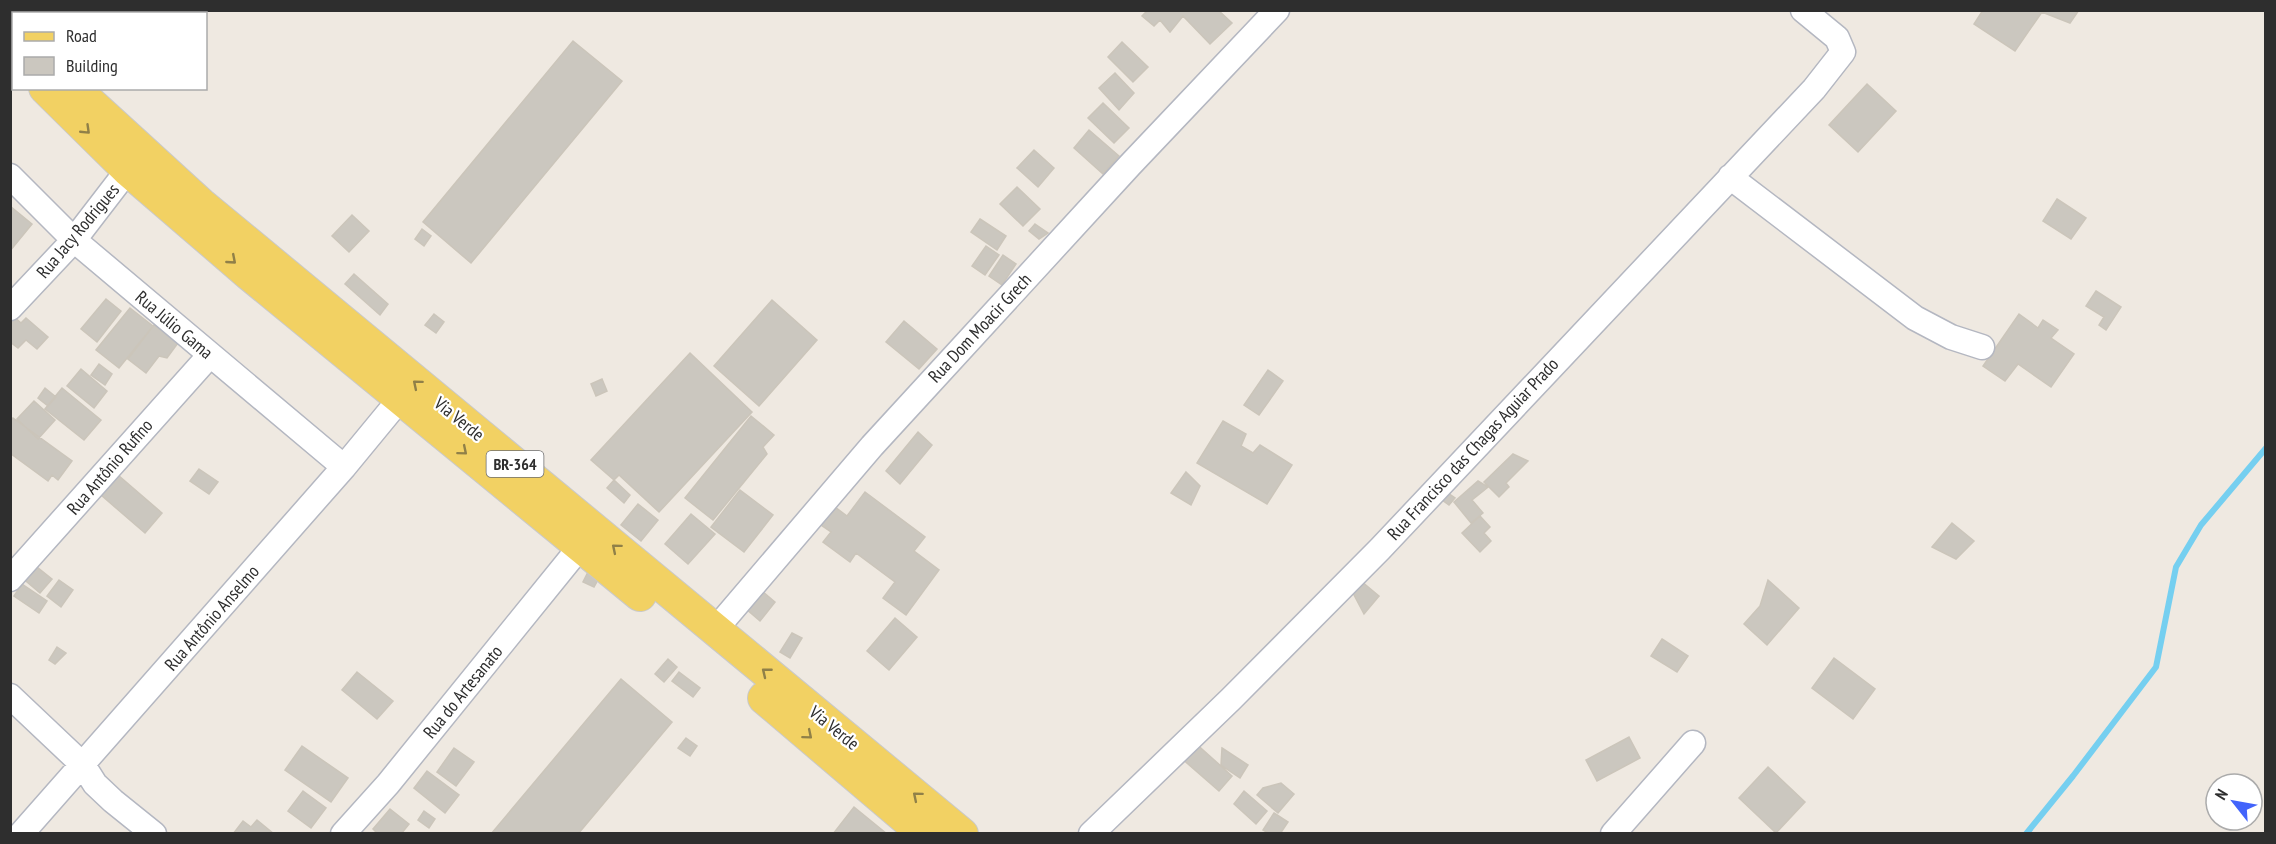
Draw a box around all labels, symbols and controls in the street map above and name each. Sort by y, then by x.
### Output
legend [12,12,207,90]
text: Road [66,24,97,47]
text: Building [66,54,118,77]
one-way arrow [80,123,90,134]
street label: Rua Jacy Rodrigues [31,179,124,283]
one-way arrow [225,252,236,263]
street label: Rua Dom Moacir Grech [923,268,1036,387]
street label: Rua Júlio Gama [131,286,218,364]
street label: Rua Francisco das Chagas Aguiar Prado [1382,353,1563,545]
one-way arrow [413,380,424,391]
street label: Via Verde [429,391,489,446]
street label: Rua Antônio Rufino [62,414,158,519]
one-way arrow [456,443,467,454]
road number: BR-364 [486,451,544,477]
one-way arrow [612,544,623,555]
street label: Rua Antônio Anselmo [159,560,264,675]
street label: Rua do Artesanato [418,640,507,743]
one-way arrow [762,669,773,680]
street label: Via Verde [804,700,864,755]
one-way arrow [801,728,812,739]
north arrow [2204,772,2264,832]
text: N [2210,785,2232,803]
one-way arrow [913,792,924,803]

